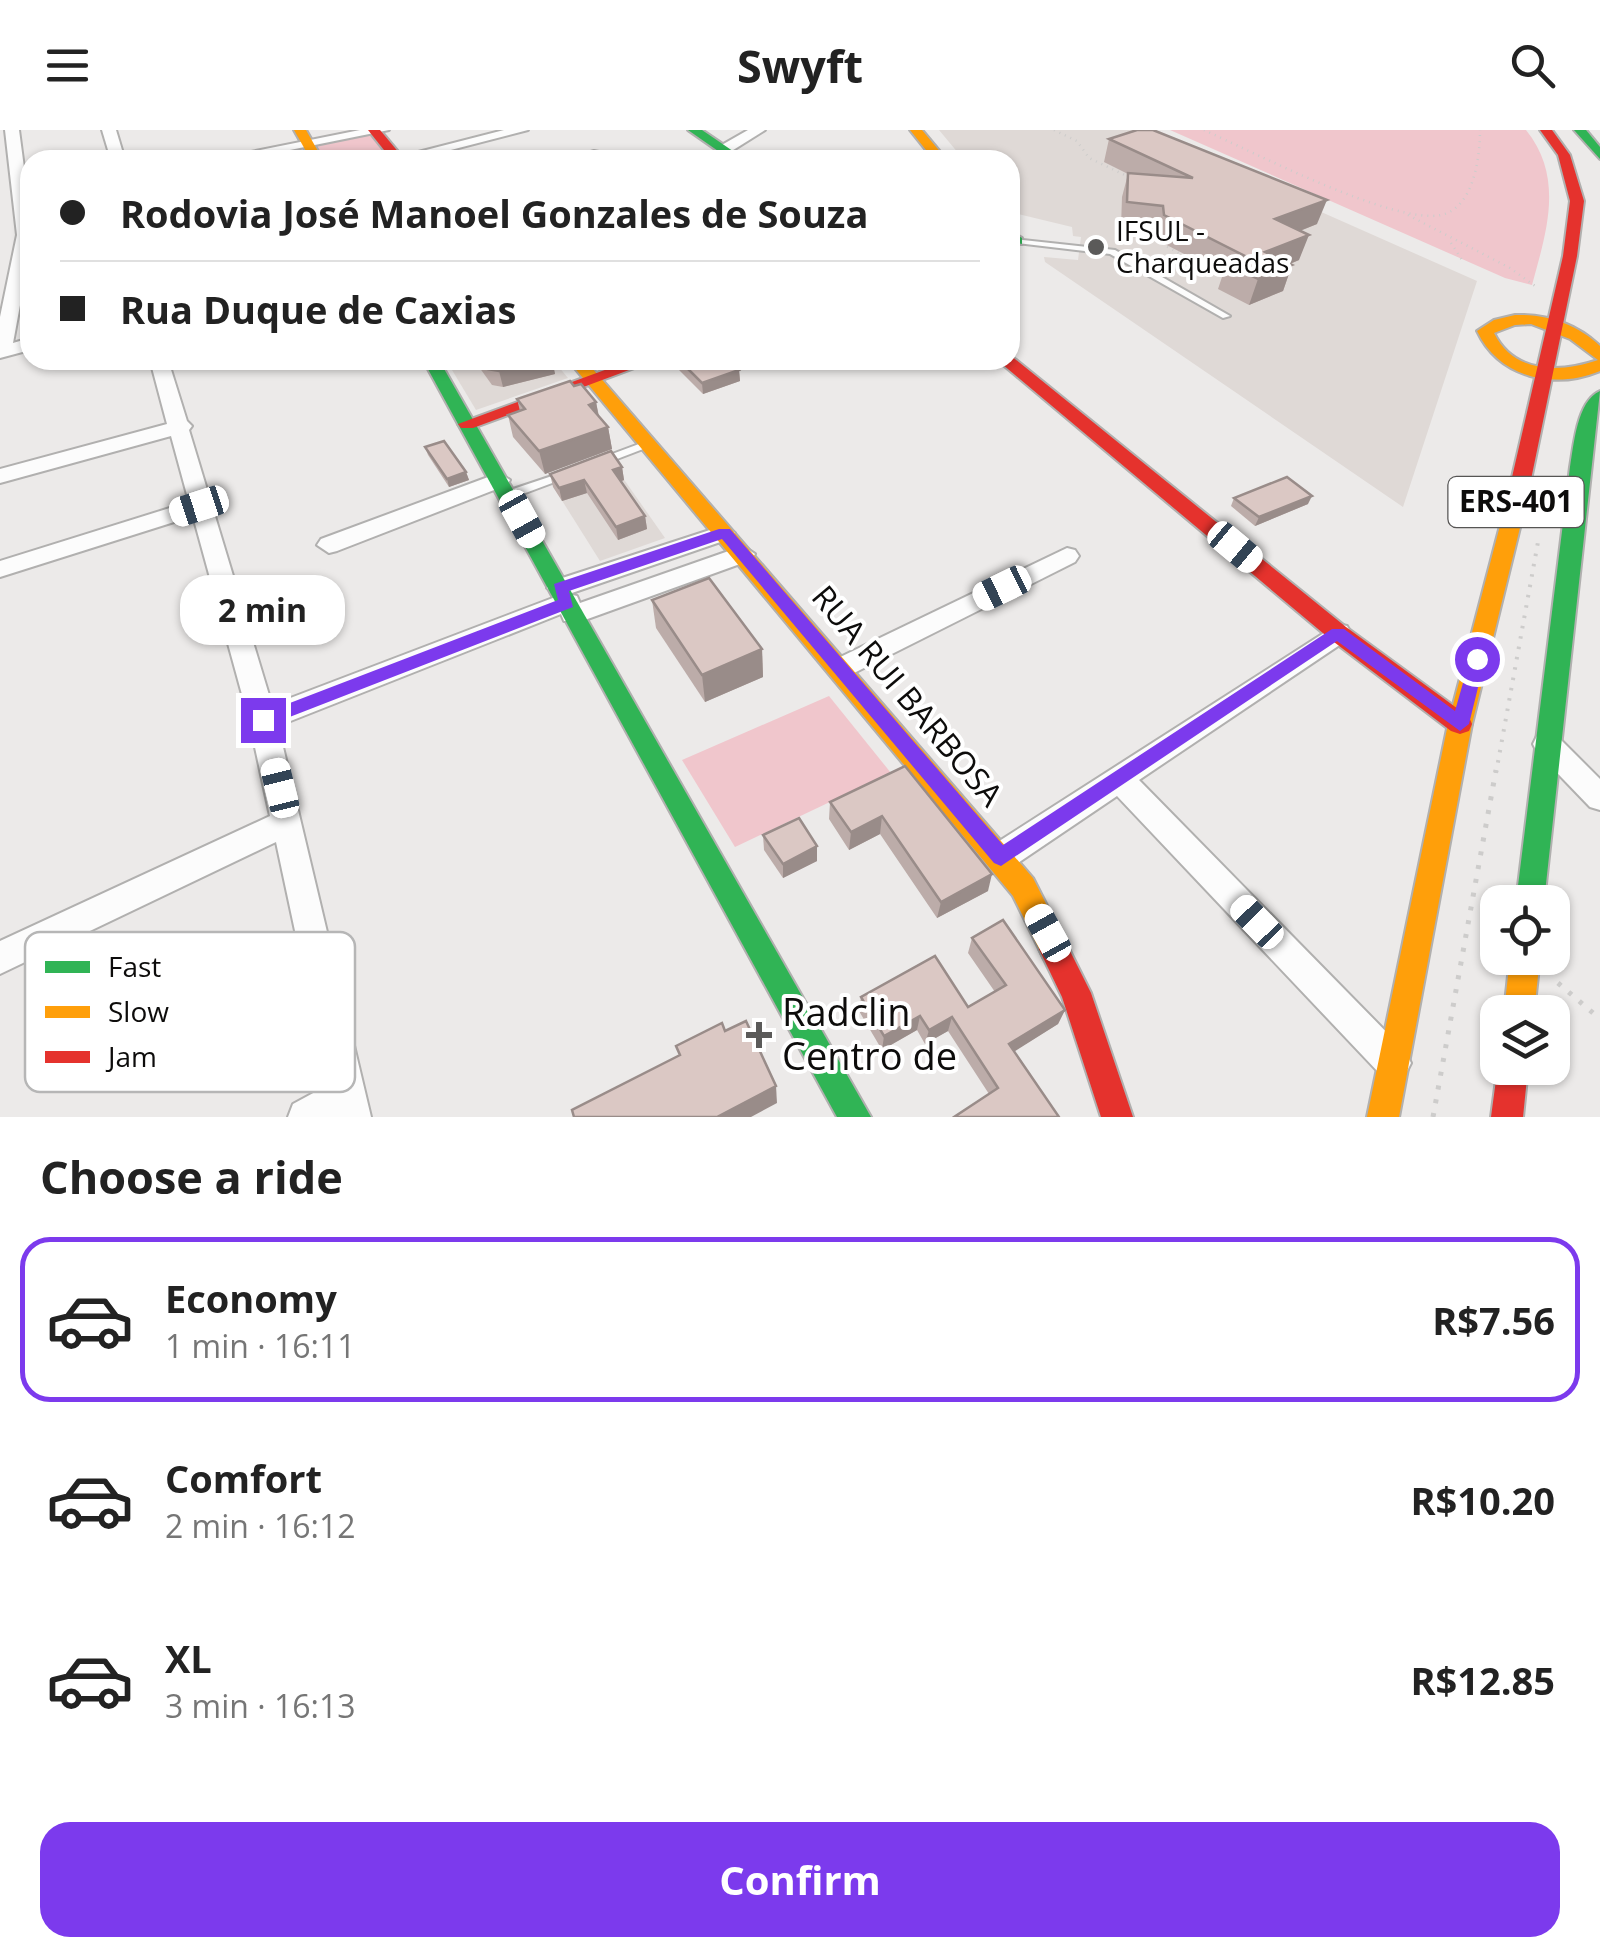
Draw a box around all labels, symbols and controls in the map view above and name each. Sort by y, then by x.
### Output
text: Swyft [737,35,863,96]
icon: menu [40,38,95,93]
icon: search [1505,38,1560,93]
text: Rodovia José Manoel Gonzales de Souza [120,187,868,239]
place label: IFSUL - Charqueadas [1116,211,1289,281]
marker: IFSUL - Charqueadas [1085,236,1107,258]
text: Rua Duque de Caxias [120,283,516,335]
road number: ERS-401 [1448,477,1584,527]
car [166,482,232,530]
car [494,485,550,553]
car [1202,516,1268,578]
car [968,561,1036,615]
callout: 2 min [180,575,346,645]
street label: RUA RUI BARBOSA [803,576,1014,815]
text: 2 min [218,588,307,631]
route start [1455,637,1500,682]
route end [241,698,286,743]
car [258,755,302,821]
map controls [1480,885,1570,1085]
button: locate [1480,885,1570,975]
car [1225,890,1289,954]
car [1020,899,1076,967]
legend [25,932,355,1092]
text: Fast [108,947,161,985]
place label: Radclin Centro de [782,985,957,1081]
text: Slow [108,992,169,1030]
button: layers [1480,995,1570,1085]
marker: Radclin Centro de [746,1022,772,1048]
text: Jam [105,1037,157,1075]
text: Choose a ride [40,1146,343,1207]
text: Economy [165,1272,337,1324]
icon: car [45,1275,135,1365]
text: R$7.56 [1432,1294,1555,1346]
text: 1 min · 16:11 [165,1324,356,1367]
text: Comfort [165,1452,322,1504]
icon: car [45,1455,135,1545]
text: R$10.20 [1410,1474,1555,1526]
text: 2 min · 16:12 [165,1504,356,1547]
text: XL [165,1632,212,1684]
icon: car [45,1635,135,1725]
text: R$12.85 [1410,1654,1555,1706]
text: 3 min · 16:13 [165,1684,356,1727]
button: Confirm [40,1822,1560,1937]

